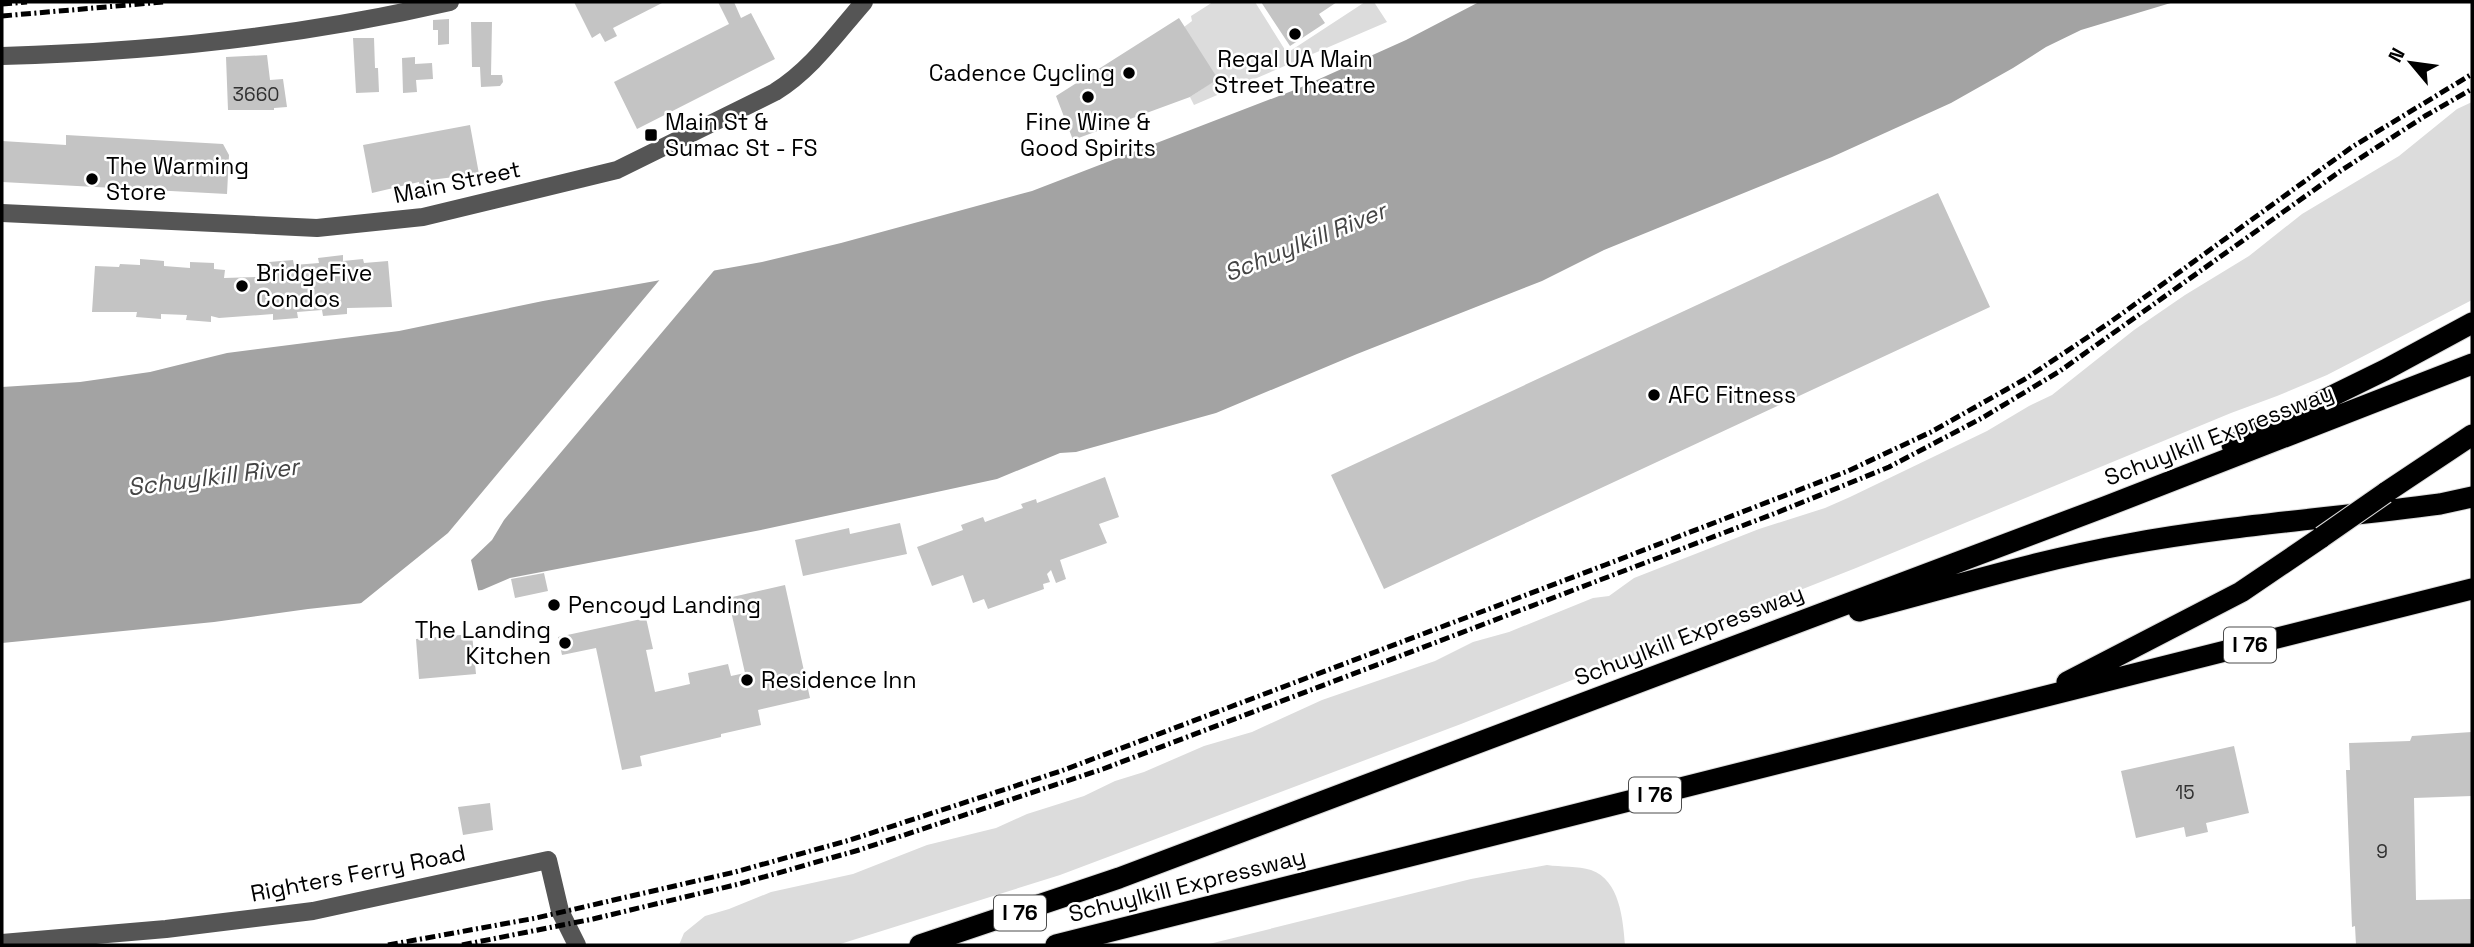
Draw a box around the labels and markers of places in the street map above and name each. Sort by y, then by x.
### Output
marker: Regal UA Main Street Theatre [1287,26,1303,42]
place label: Regal UA Main Street Theatre [1214,44,1376,100]
place label: Cadence Cycling [929,58,1115,88]
marker: Cadence Cycling [1121,65,1137,81]
marker: Fine Wine & Good Spirits [1080,89,1096,105]
place label: Main St & Sumac St - FS [665,107,818,163]
place label: Fine Wine & Good Spirits [1020,107,1156,163]
marker: Main St & Sumac St - FS [643,127,659,143]
place label: The Warming Store [106,151,249,207]
marker: The Warming Store [84,171,100,187]
place label: BridgeFive Condos [256,258,372,314]
marker: BridgeFive Condos [234,278,250,294]
place label: AFC Fitness [1668,380,1796,410]
marker: AFC Fitness [1646,387,1662,403]
place label: Pencoyd Landing [568,590,761,620]
marker: Pencoyd Landing [546,597,562,613]
place label: The Landing Kitchen [415,615,551,671]
marker: The Landing Kitchen [557,635,573,651]
place label: Residence Inn [761,665,917,695]
marker: Residence Inn [739,672,755,688]

